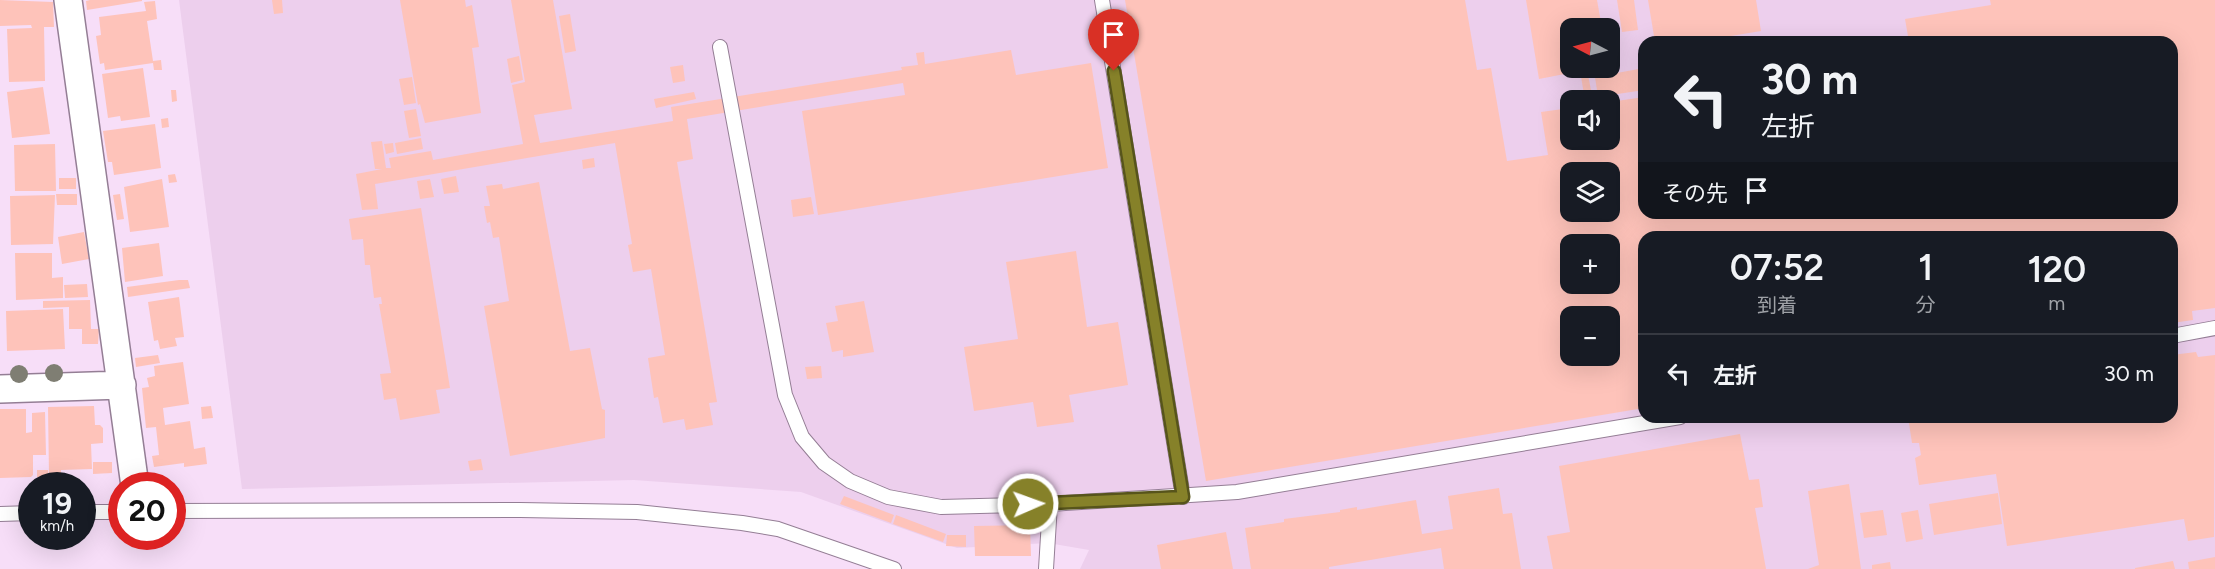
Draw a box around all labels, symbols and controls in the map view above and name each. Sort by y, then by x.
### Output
pin [1088,9,1139,71]
icon: arrive [1097,18,1130,51]
north arrow [1560,18,1620,78]
map controls [1560,18,1620,366]
text: 30 m [1761,54,1858,105]
icon: left [1662,60,1740,138]
button: sound [1560,90,1620,150]
text: 左折 [1761,110,1815,143]
button: layers [1560,162,1620,222]
icon: arrive [1740,174,1773,207]
text: その先 [1662,180,1728,207]
button: + [1560,234,1620,294]
text: 07:52 [1730,246,1824,289]
text: 1 [1918,246,1933,289]
text: 120 [2027,248,2086,291]
text: m [2048,291,2065,315]
text: 到着 [1757,293,1797,317]
text: 分 [1916,293,1936,317]
button: − [1560,306,1620,366]
icon: left [1662,357,1695,390]
text: 30 m [2104,360,2154,387]
text: 左折 [1713,362,1757,389]
speed limit sign: 20 [108,472,186,550]
position arrow [996,472,1060,536]
text: 19 [42,485,72,522]
text: km/h [40,517,74,535]

